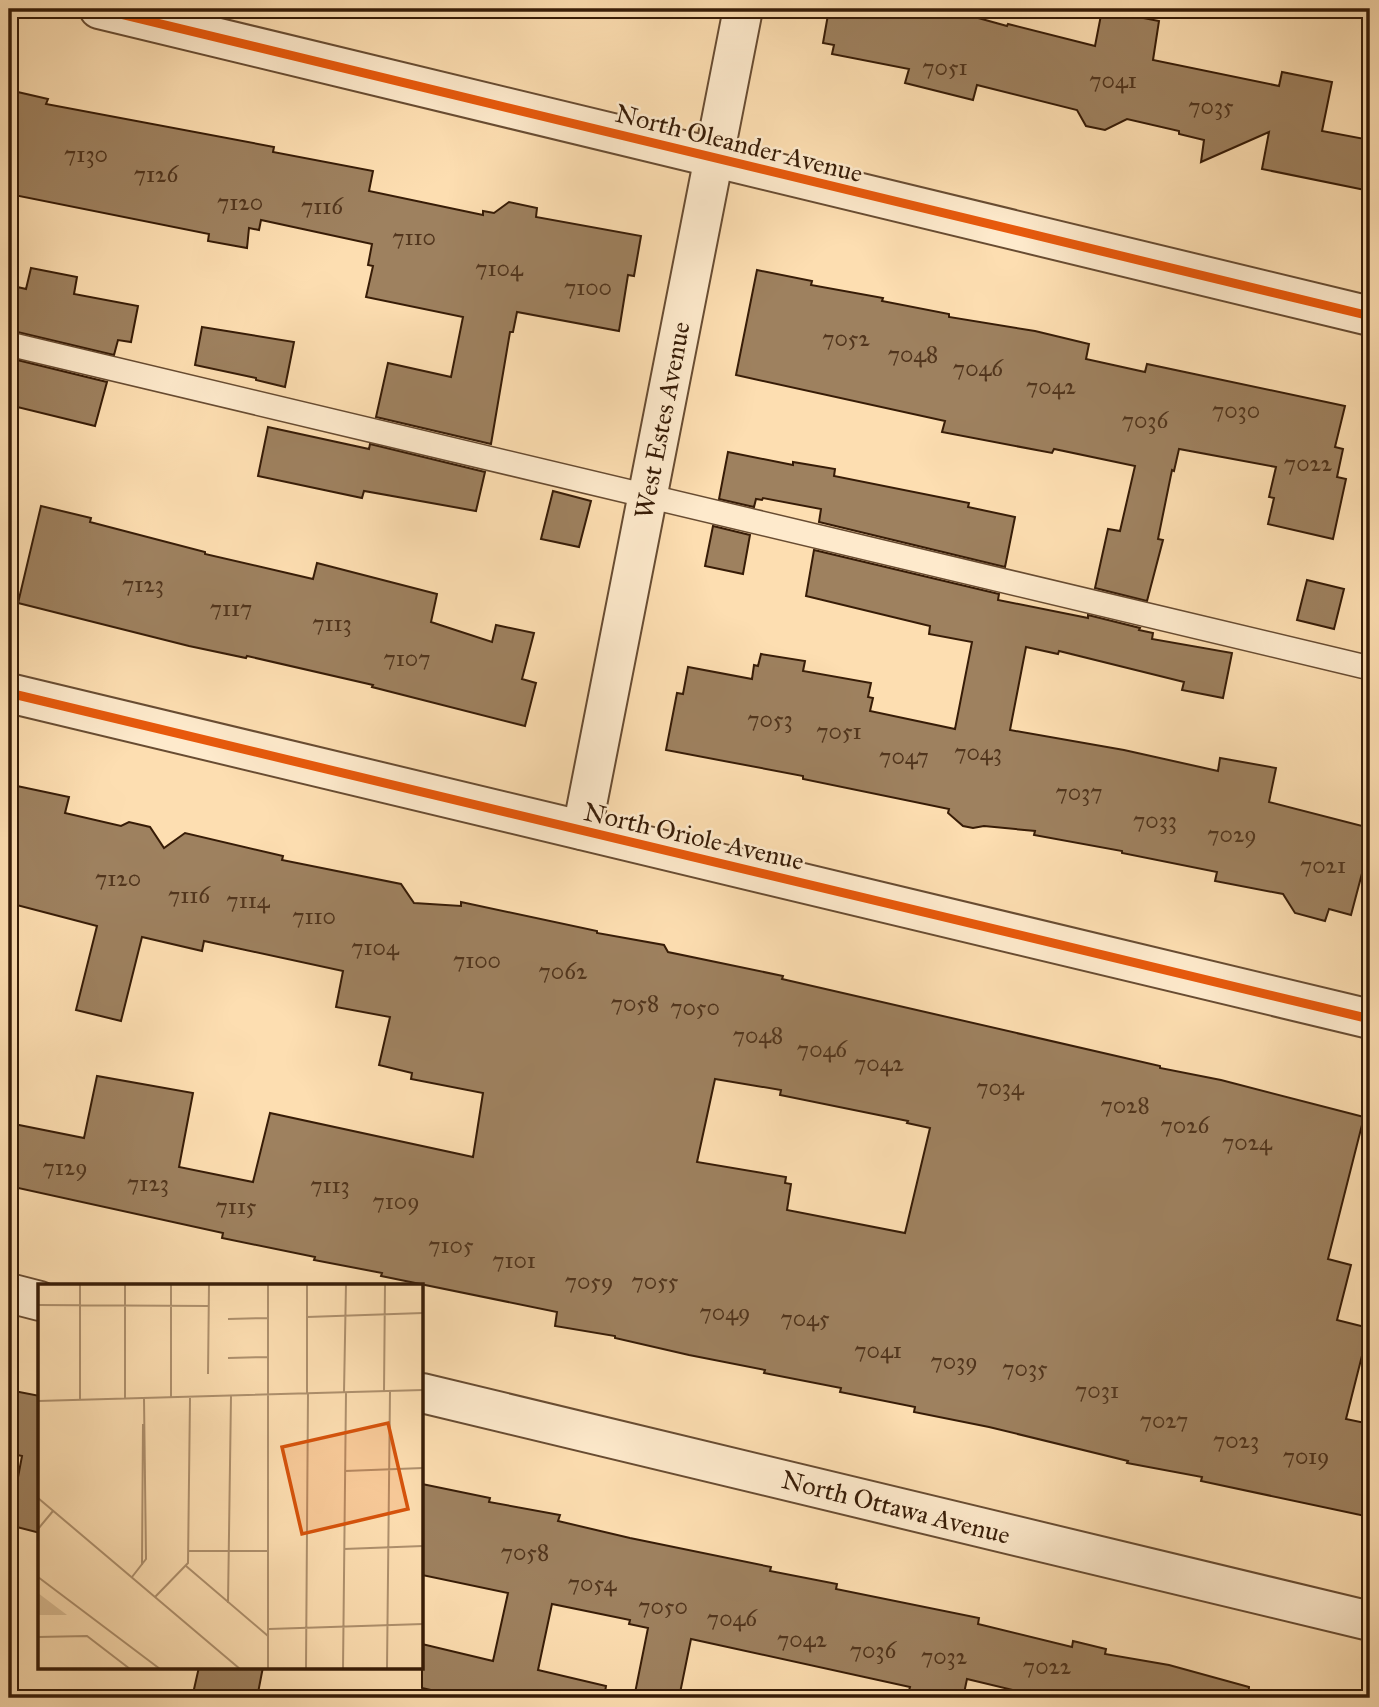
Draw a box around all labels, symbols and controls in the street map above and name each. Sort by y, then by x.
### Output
house number: 7051 [922,53,968,81]
house number: 7041 [1089,66,1137,94]
house number: 7035 [1188,92,1234,120]
street label: North Oleander Avenue [612,97,866,189]
house number: 7130 [64,140,108,168]
house number: 7126 [134,160,179,188]
house number: 7120 [217,188,263,216]
house number: 7116 [301,192,344,220]
house number: 7110 [392,223,436,251]
house number: 7104 [475,254,524,282]
house number: 7100 [564,273,612,301]
street label: West Estes Avenue [627,319,697,521]
house number: 7052 [822,324,871,352]
house number: 7048 [888,340,938,368]
house number: 7046 [953,354,1004,382]
house number: 7042 [1026,372,1077,400]
house number: 7030 [1212,396,1260,424]
house number: 7036 [1122,406,1170,434]
house number: 7022 [1284,449,1333,477]
house number: 7123 [122,570,164,598]
house number: 7117 [210,594,252,622]
house number: 7113 [312,609,352,637]
house number: 7107 [384,644,430,672]
house number: 7053 [747,705,793,733]
house number: 7051 [816,717,862,745]
house number: 7043 [954,738,1002,766]
house number: 7047 [879,742,929,770]
house number: 7037 [1055,778,1103,806]
street label: North Oriole Avenue [581,795,807,877]
house number: 7033 [1133,806,1177,834]
house number: 7029 [1207,820,1257,848]
house number: 7021 [1300,851,1346,879]
house number: 7120 [95,864,141,892]
house number: 7116 [168,881,211,909]
house number: 7114 [226,886,271,914]
house number: 7110 [292,902,336,930]
house number: 7104 [351,933,400,961]
house number: 7100 [453,946,501,974]
house number: 7062 [539,957,588,985]
house number: 7058 [611,989,659,1017]
house number: 7050 [670,993,720,1021]
house number: 7048 [733,1021,783,1049]
house number: 7046 [797,1035,848,1063]
house number: 7042 [854,1049,905,1077]
house number: 7034 [976,1073,1025,1101]
house number: 7028 [1100,1091,1150,1119]
house number: 7026 [1161,1111,1211,1139]
house number: 7024 [1222,1128,1273,1156]
house number: 7129 [42,1153,88,1181]
house number: 7123 [127,1169,169,1197]
house number: 7113 [310,1171,350,1199]
house number: 7109 [373,1187,420,1215]
house number: 7115 [216,1192,257,1220]
house number: 7105 [428,1231,474,1259]
house number: 7101 [492,1246,536,1274]
house number: 7059 [565,1267,613,1295]
house number: 7055 [631,1267,679,1295]
inset map [38,1284,424,1668]
house number: 7049 [700,1298,750,1326]
house number: 7045 [780,1304,830,1332]
house number: 7041 [854,1336,902,1364]
house number: 7039 [930,1347,978,1375]
house number: 7035 [1002,1354,1048,1382]
house number: 7031 [1075,1376,1119,1404]
house number: 7027 [1140,1406,1188,1434]
house number: 7023 [1213,1426,1259,1454]
house number: 7019 [1283,1442,1329,1470]
street label: North Ottawa Avenue [778,1463,1014,1551]
house number: 7058 [501,1538,549,1566]
house number: 7054 [568,1569,617,1597]
house number: 7050 [638,1592,688,1620]
house number: 7046 [707,1604,758,1632]
house number: 7042 [777,1625,828,1653]
house number: 7036 [850,1636,898,1664]
house number: 7032 [921,1642,968,1670]
house number: 7022 [1023,1652,1072,1680]

